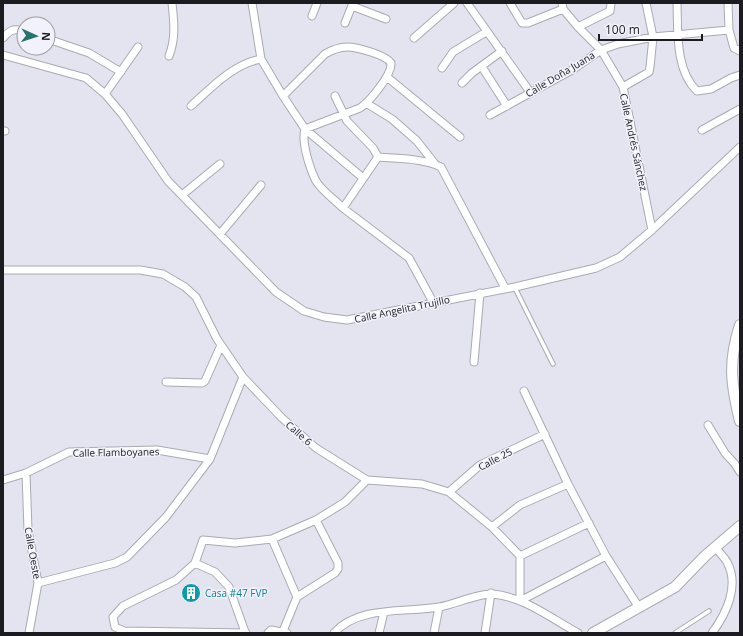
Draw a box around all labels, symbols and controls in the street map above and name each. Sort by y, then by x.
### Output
north arrow [16,16,56,56]
scale bar [599,16,702,42]
text: 100 m [605,21,640,38]
text: N [39,32,54,41]
street label: Calle Doña Juana [523,48,597,100]
street label: Calle Andrés Sánchez [617,92,651,192]
street label: Calle Angelita Trujillo [353,292,451,326]
street label: Calle 6 [283,418,315,449]
street label: Calle Flamboyanes [72,444,160,460]
street label: Calle 25 [476,444,515,474]
street label: Calle Oeste [22,526,45,580]
building icon: Casa #47 FVP [180,582,202,604]
place label: Casa #47 FVP [205,586,267,600]

